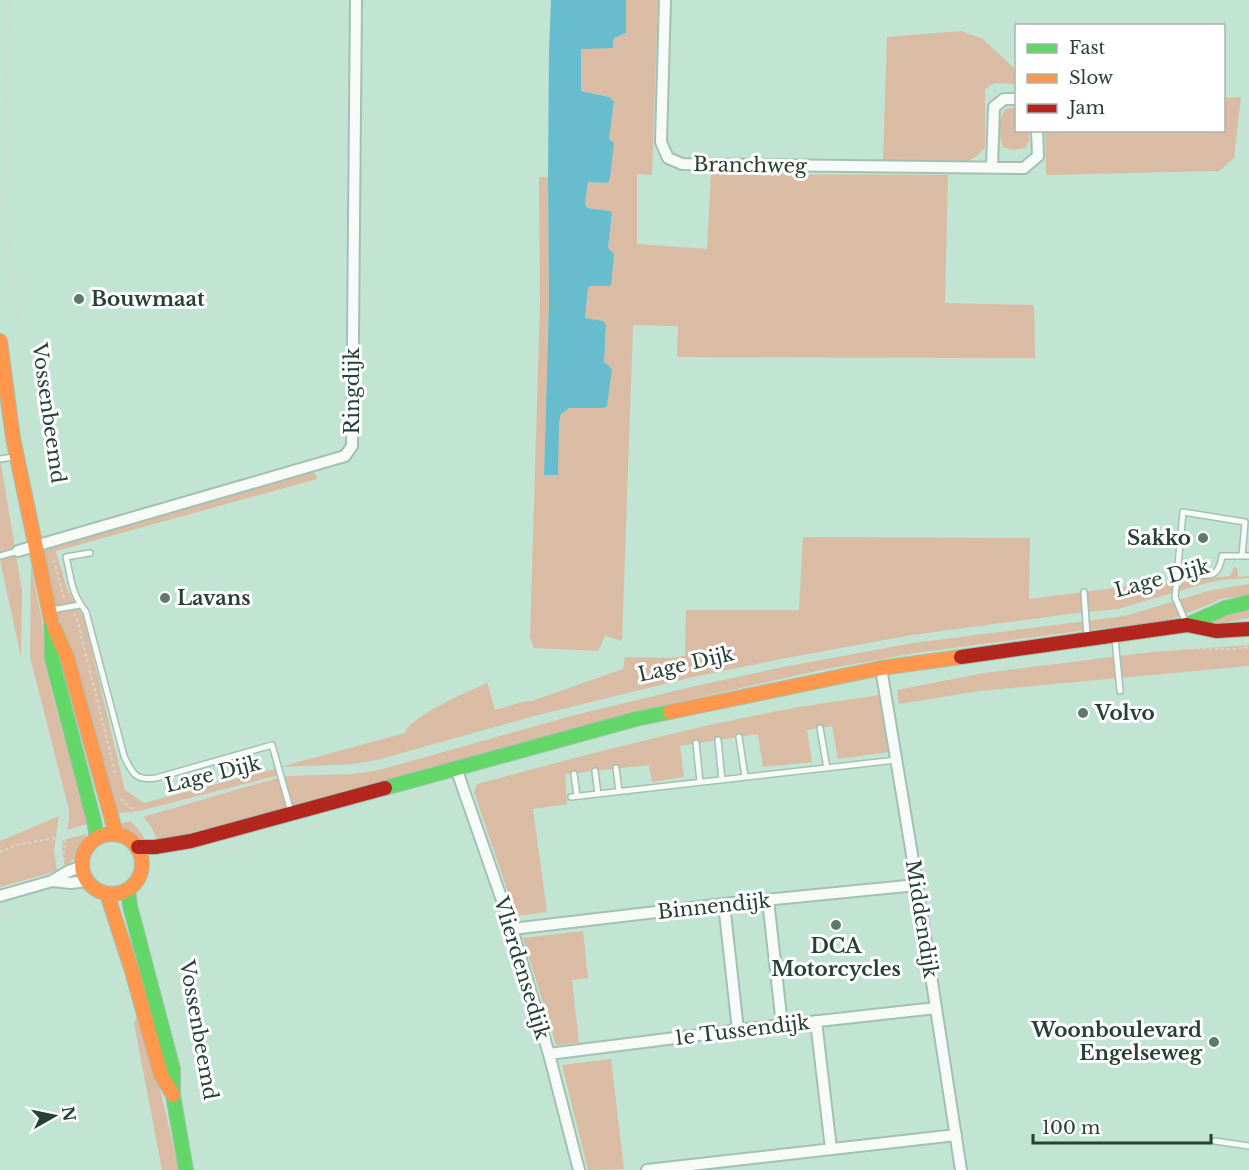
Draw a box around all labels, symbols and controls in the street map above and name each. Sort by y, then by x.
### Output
legend [1015,24,1225,132]
text: Fast [1069,37,1106,59]
text: Slow [1069,67,1114,89]
text: Jam [1067,97,1105,119]
street label: Branchweg [693,152,808,178]
place label: Bouwmaat [91,287,205,311]
marker: Bouwmaat [72,292,86,306]
street label: Vossenbeemd [27,340,71,485]
street label: Ringdijk [340,347,364,434]
place label: Sakko [1127,526,1191,550]
marker: Sakko [1196,531,1210,545]
street label: Lage Dijk [1112,554,1213,602]
place label: Lavans [177,586,251,610]
marker: Lavans [158,591,172,605]
street label: Lage Dijk [636,641,737,687]
place label: Volvo [1094,701,1155,725]
marker: Volvo [1076,706,1090,720]
street label: Lage Dijk [163,750,264,797]
street label: Middendijk [901,858,943,981]
street label: Binnendijk [656,888,772,924]
street label: Vlierdensedijk [489,893,555,1043]
marker: DCA Motorcycles [829,918,843,932]
place label: DCA Motorcycles [771,934,901,981]
street label: Vossenbeemd [175,957,223,1102]
street label: 1e Tussendijk [673,1010,812,1050]
place label: Woonboulevard Engelseweg [1030,1018,1203,1065]
marker: Woonboulevard Engelseweg [1207,1035,1221,1049]
north arrow [24,1086,84,1146]
text: N [58,1105,80,1123]
scale bar [1033,1107,1212,1145]
text: 100 m [1042,1117,1100,1139]

